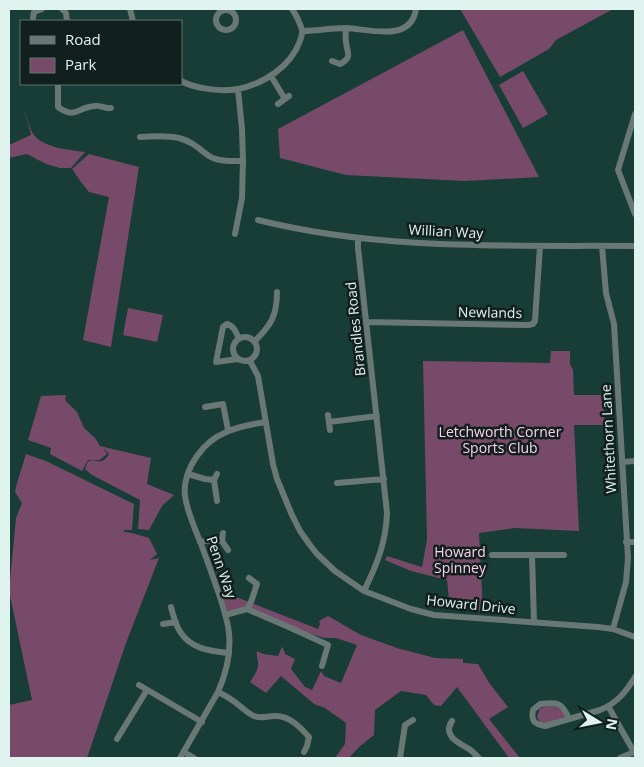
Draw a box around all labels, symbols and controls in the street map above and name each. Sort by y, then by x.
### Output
legend [20,20,182,85]
text: Road [65,29,101,49]
text: Park [65,54,96,74]
street label: Willian Way [408,220,485,242]
street label: Brandles Road [341,281,369,377]
street label: Newlands [458,302,523,322]
street label: Whitethorn Lane [596,384,620,494]
park label: Letchworth Corner Sports Club [439,422,562,457]
street label: Penn Way [202,533,242,602]
park label: Howard Spinney [434,542,487,577]
street label: Howard Drive [425,590,517,618]
north arrow [574,697,624,747]
text: N [602,717,623,732]

